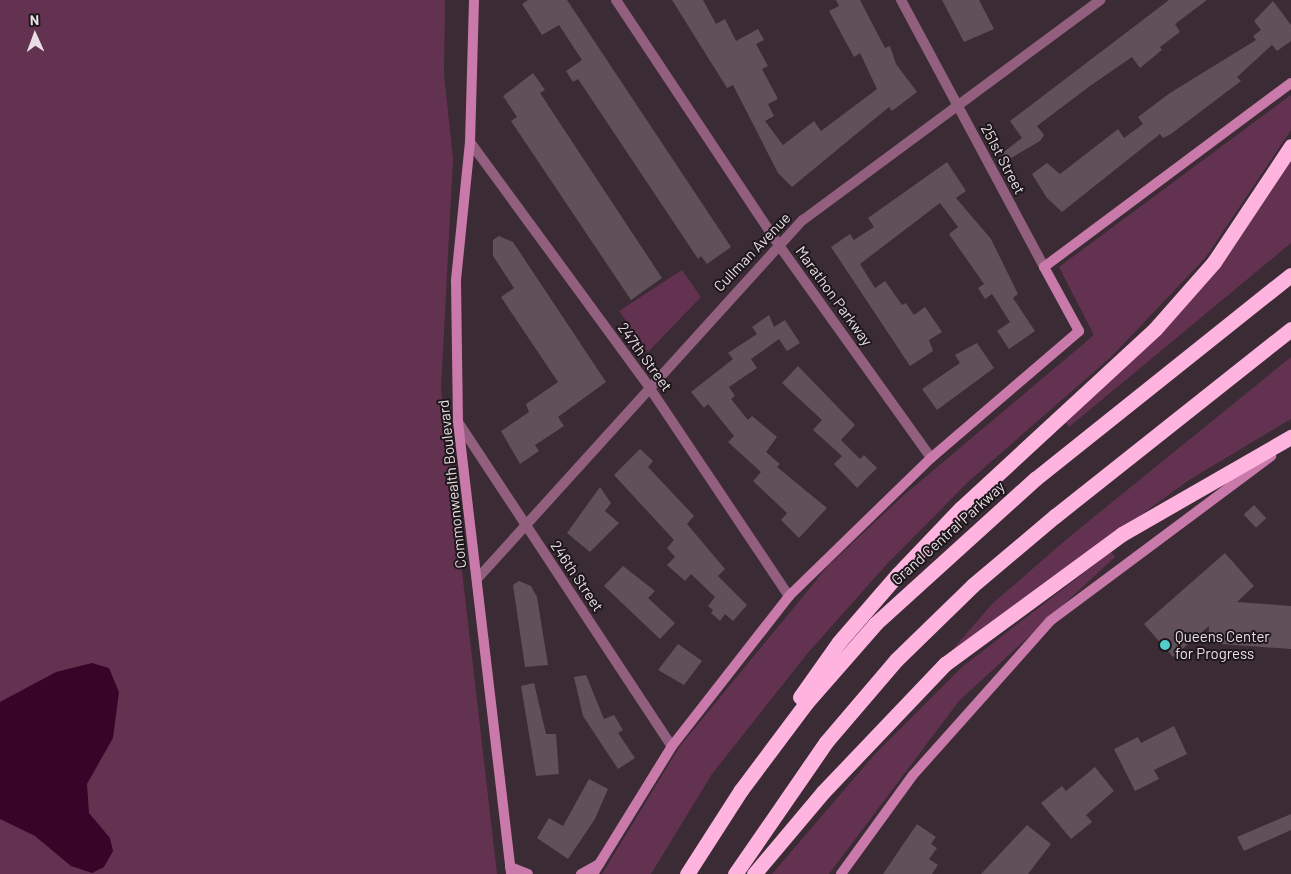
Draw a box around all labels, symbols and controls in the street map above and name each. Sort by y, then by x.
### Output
north arrow [10,10,60,60]
text: N [30,11,39,28]
street label: 251st Street [977,121,1029,197]
street label: Cullman Avenue [710,209,794,295]
street label: Marathon Parkway [792,243,876,349]
street label: 247th Street [614,319,676,395]
street label: Commonwealth Boulevard [434,399,470,569]
street label: Grand Central Parkway [888,477,1008,589]
street label: 246th Street [547,537,607,615]
place label: Queens Center for Progress [1175,627,1270,662]
marker: Queens Center for Progress [1159,639,1171,651]

